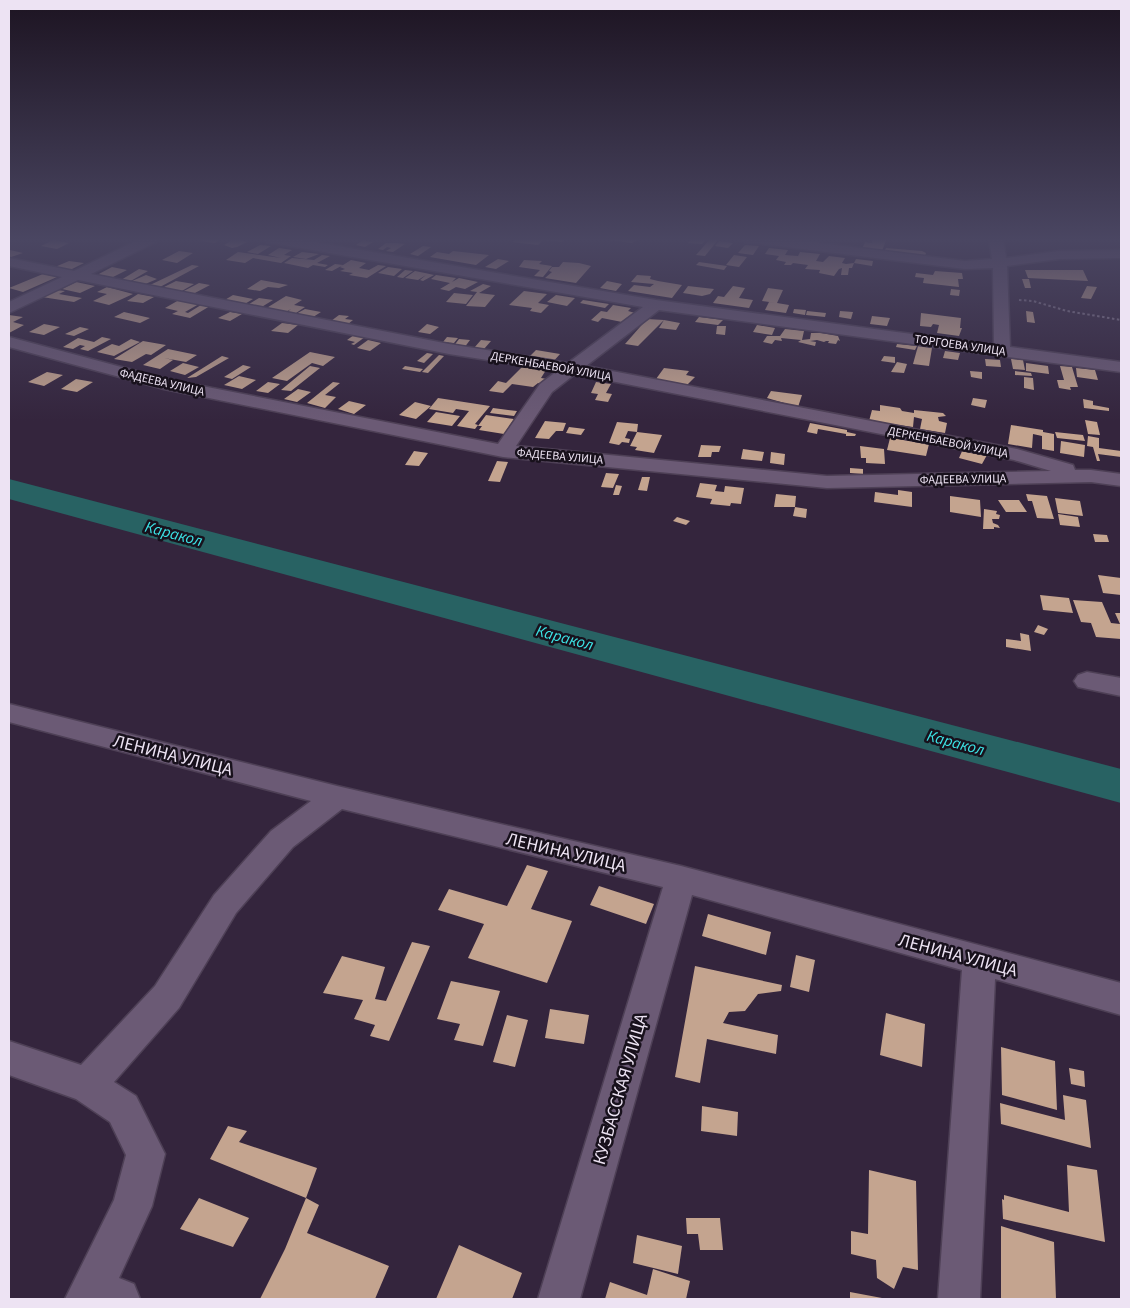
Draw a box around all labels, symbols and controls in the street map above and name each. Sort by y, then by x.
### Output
street label: ТОРГОЕВА УЛИЦА [913,331,1007,360]
street label: ДЕРКЕНБАЕВОЙ УЛИЦА [489,348,613,386]
street label: ФАДЕЕВА УЛИЦА [118,364,206,401]
street label: ДЕРКЕНБАЕВОЙ УЛИЦА [886,423,1010,463]
street label: ФАДЕЕВА УЛИЦА [516,444,604,469]
street label: ФАДЕЕВА УЛИЦА [920,470,1007,489]
water label: Каракол [142,516,205,552]
water label: Каракол [533,620,596,656]
water label: Каракол [924,725,987,761]
street label: ЛЕНИНА УЛИЦА [111,729,235,782]
street label: ЛЕНИНА УЛИЦА [504,827,628,878]
street label: ЛЕНИНА УЛИЦА [896,928,1020,983]
street label: КУЗБАССКАЯ УЛИЦА [587,1010,654,1168]

